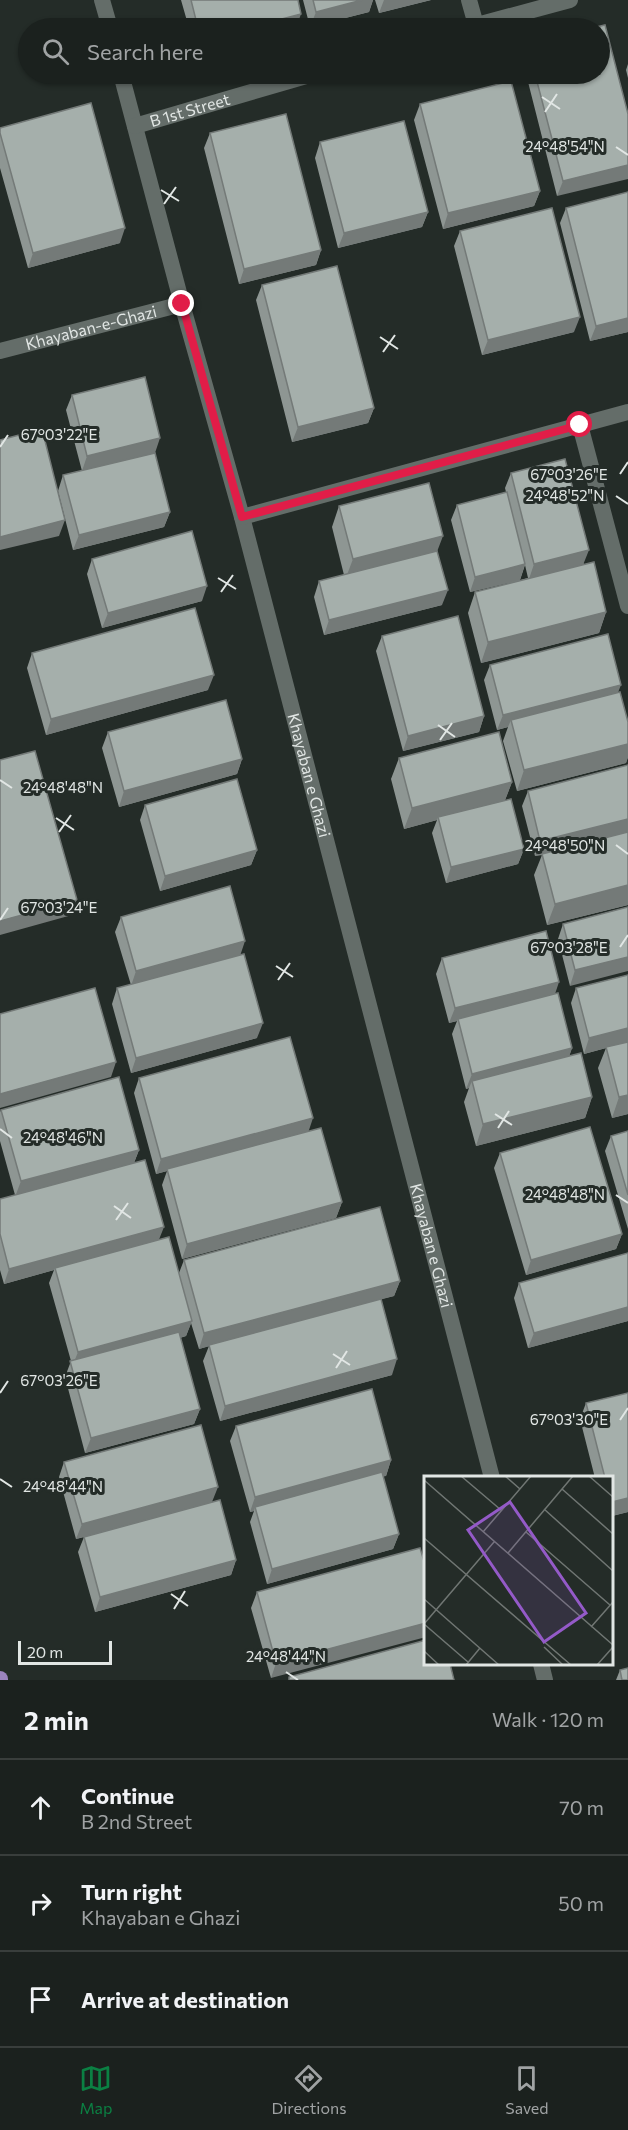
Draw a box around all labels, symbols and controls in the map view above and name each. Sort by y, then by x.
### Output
search box [18,18,610,84]
icon: search [39,35,72,68]
text: Search here [87,38,203,65]
street label: B 1st Street [147,89,232,130]
text: 24°48'54"N [525,137,605,155]
route end [168,290,194,316]
street label: Khayaban-e-Ghazi [23,301,159,353]
route start [566,411,592,437]
text: 67°03'22"E [21,425,97,443]
text: 67°03'26"E [530,465,608,483]
text: 24°48'52"N [525,486,605,504]
street label: Khayaban e Ghazi [284,711,335,839]
text: 24°48'48"N [23,778,103,796]
text: 24°48'50"N [525,836,605,854]
text: 67°03'24"E [20,898,98,916]
text: 67°03'28"E [530,938,608,956]
text: 24°48'46"N [23,1128,103,1146]
street label: Khayaban e Ghazi [407,1181,457,1310]
text: 24°48'48"N [525,1185,605,1203]
text: 67°03'26"E [20,1371,98,1389]
text: 67°03'30"E [530,1410,608,1428]
inset map [424,1476,613,1665]
text: 24°48'44"N [23,1477,103,1495]
scale bar [18,1638,112,1666]
text: 20 m [27,1642,63,1661]
text: 24°48'44"N [246,1647,326,1665]
text: 2 min [24,1704,89,1735]
text: Walk · 120 m [492,1707,604,1731]
text: Continue [81,1782,174,1809]
icon: ahead [24,1791,57,1824]
text: 70 m [559,1795,604,1819]
text: B 2nd Street [81,1809,192,1833]
text: Turn right [81,1878,182,1905]
icon: right [24,1887,57,1920]
text: 50 m [558,1891,604,1915]
text: Khayaban e Ghazi [81,1905,240,1929]
icon: arrive [24,1983,57,2016]
text: Arrive at destination [81,1986,289,2013]
tab: Map [79,2062,112,2117]
tab: Directions [271,2062,346,2117]
tab: Saved [505,2062,549,2117]

